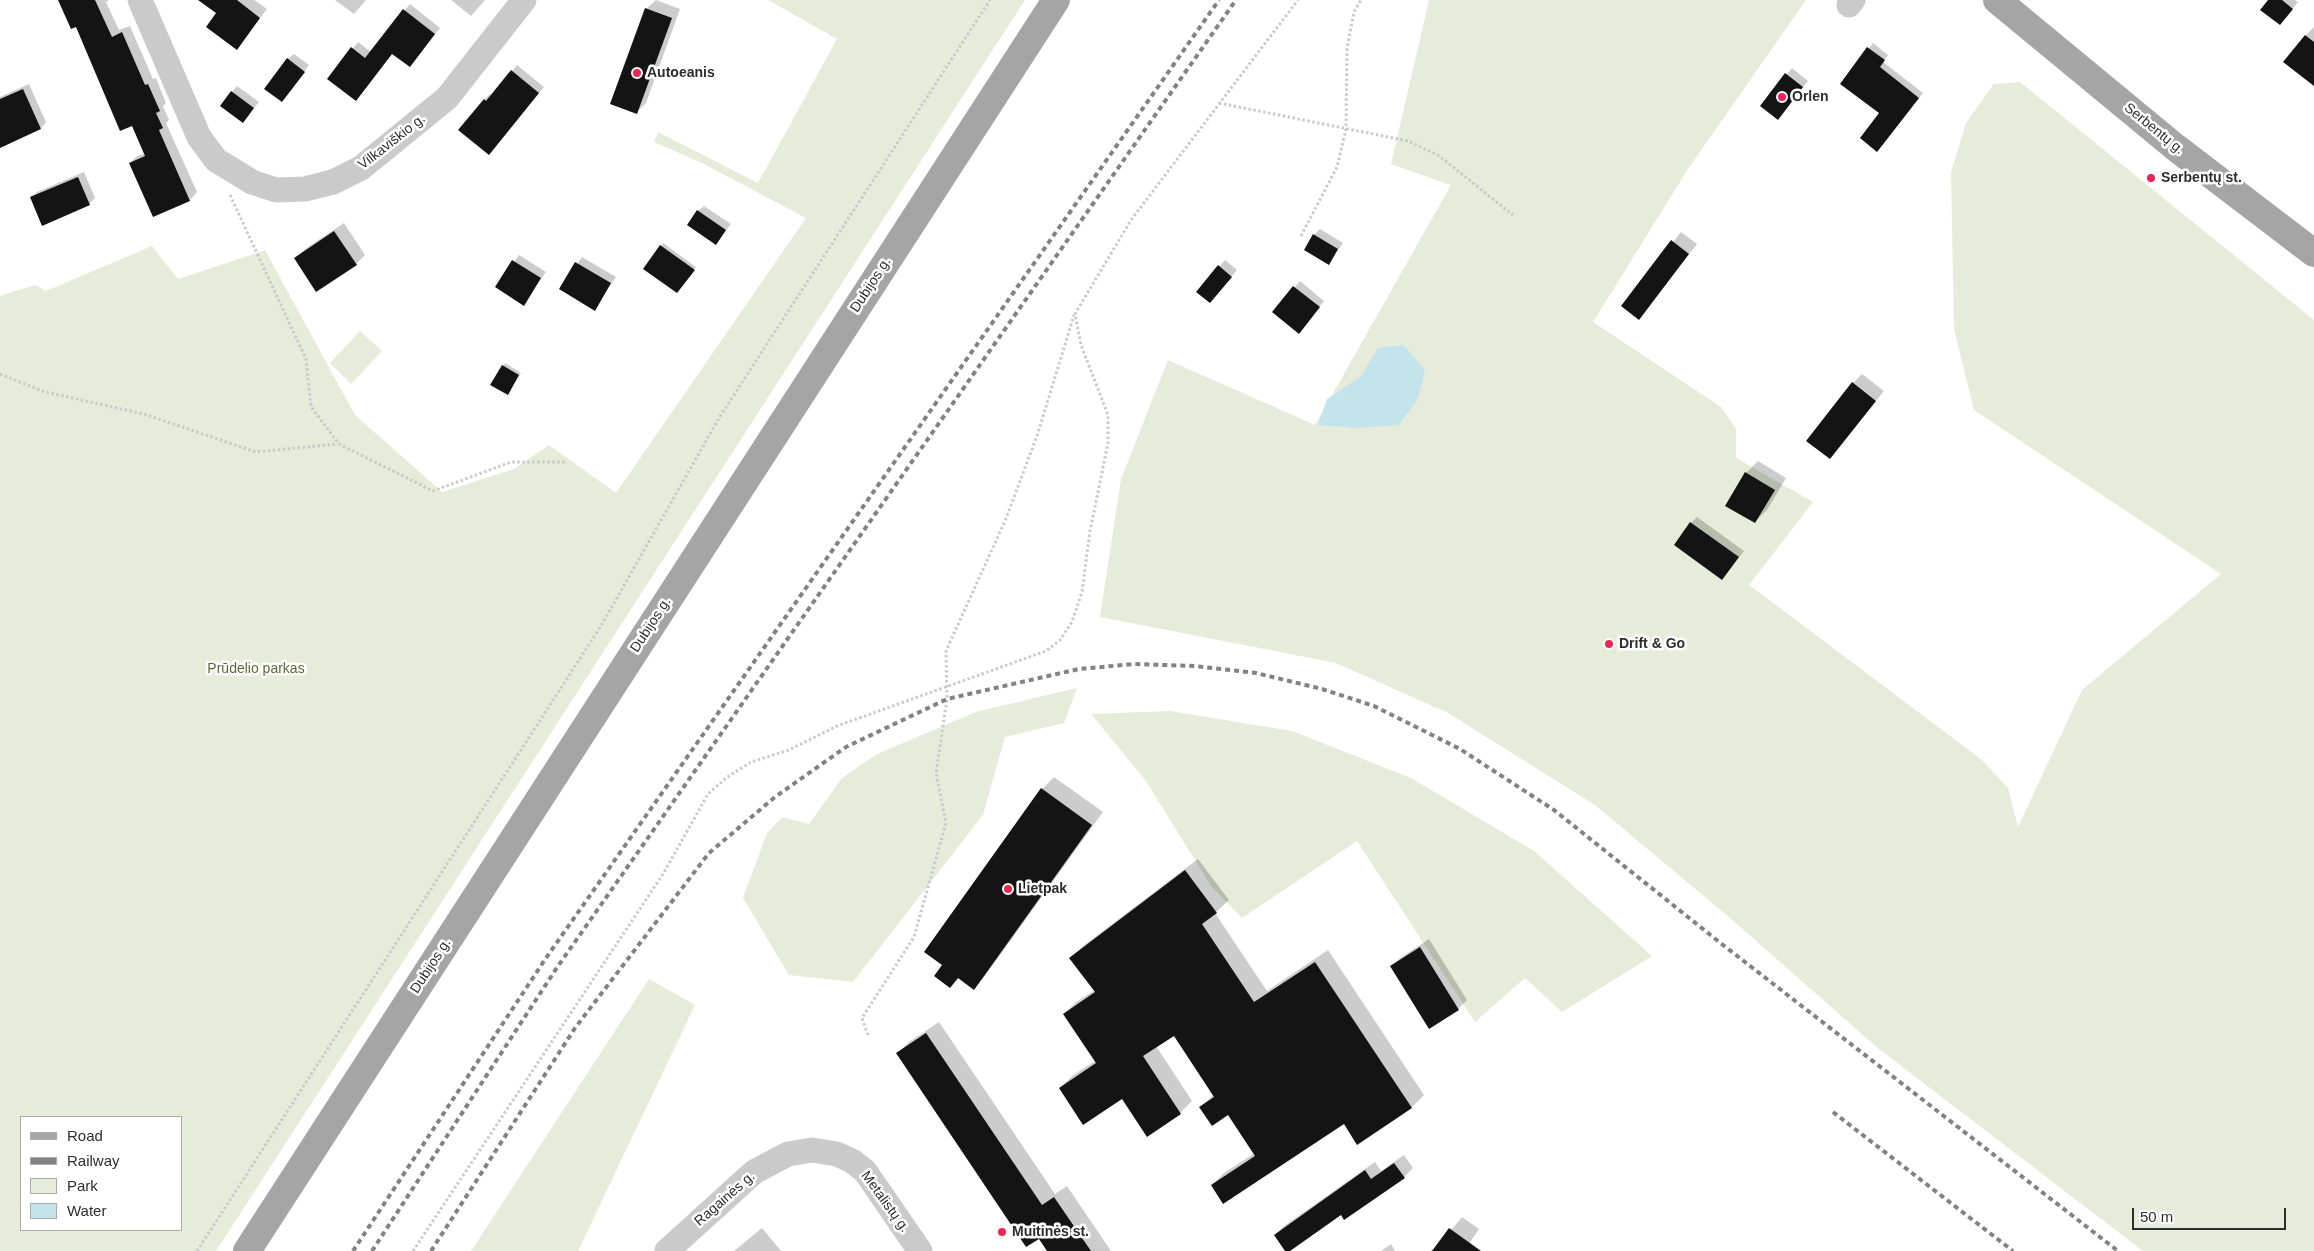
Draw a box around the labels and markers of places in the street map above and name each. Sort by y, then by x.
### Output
place label: Autoeanis [647,65,715,81]
marker: Autoeanis [631,67,643,79]
place label: Orlen [1792,89,1829,105]
marker: Orlen [1776,91,1788,103]
place label: Serbentų st. [2161,170,2242,186]
marker: Serbentų st. [2145,172,2157,184]
place label: Drift & Go [1619,636,1685,652]
marker: Drift & Go [1603,638,1615,650]
place label: Lietpak [1018,881,1067,897]
marker: Lietpak [1002,883,1014,895]
place label: Muitinės st. [1012,1224,1089,1240]
marker: Muitinės st. [996,1226,1008,1238]

